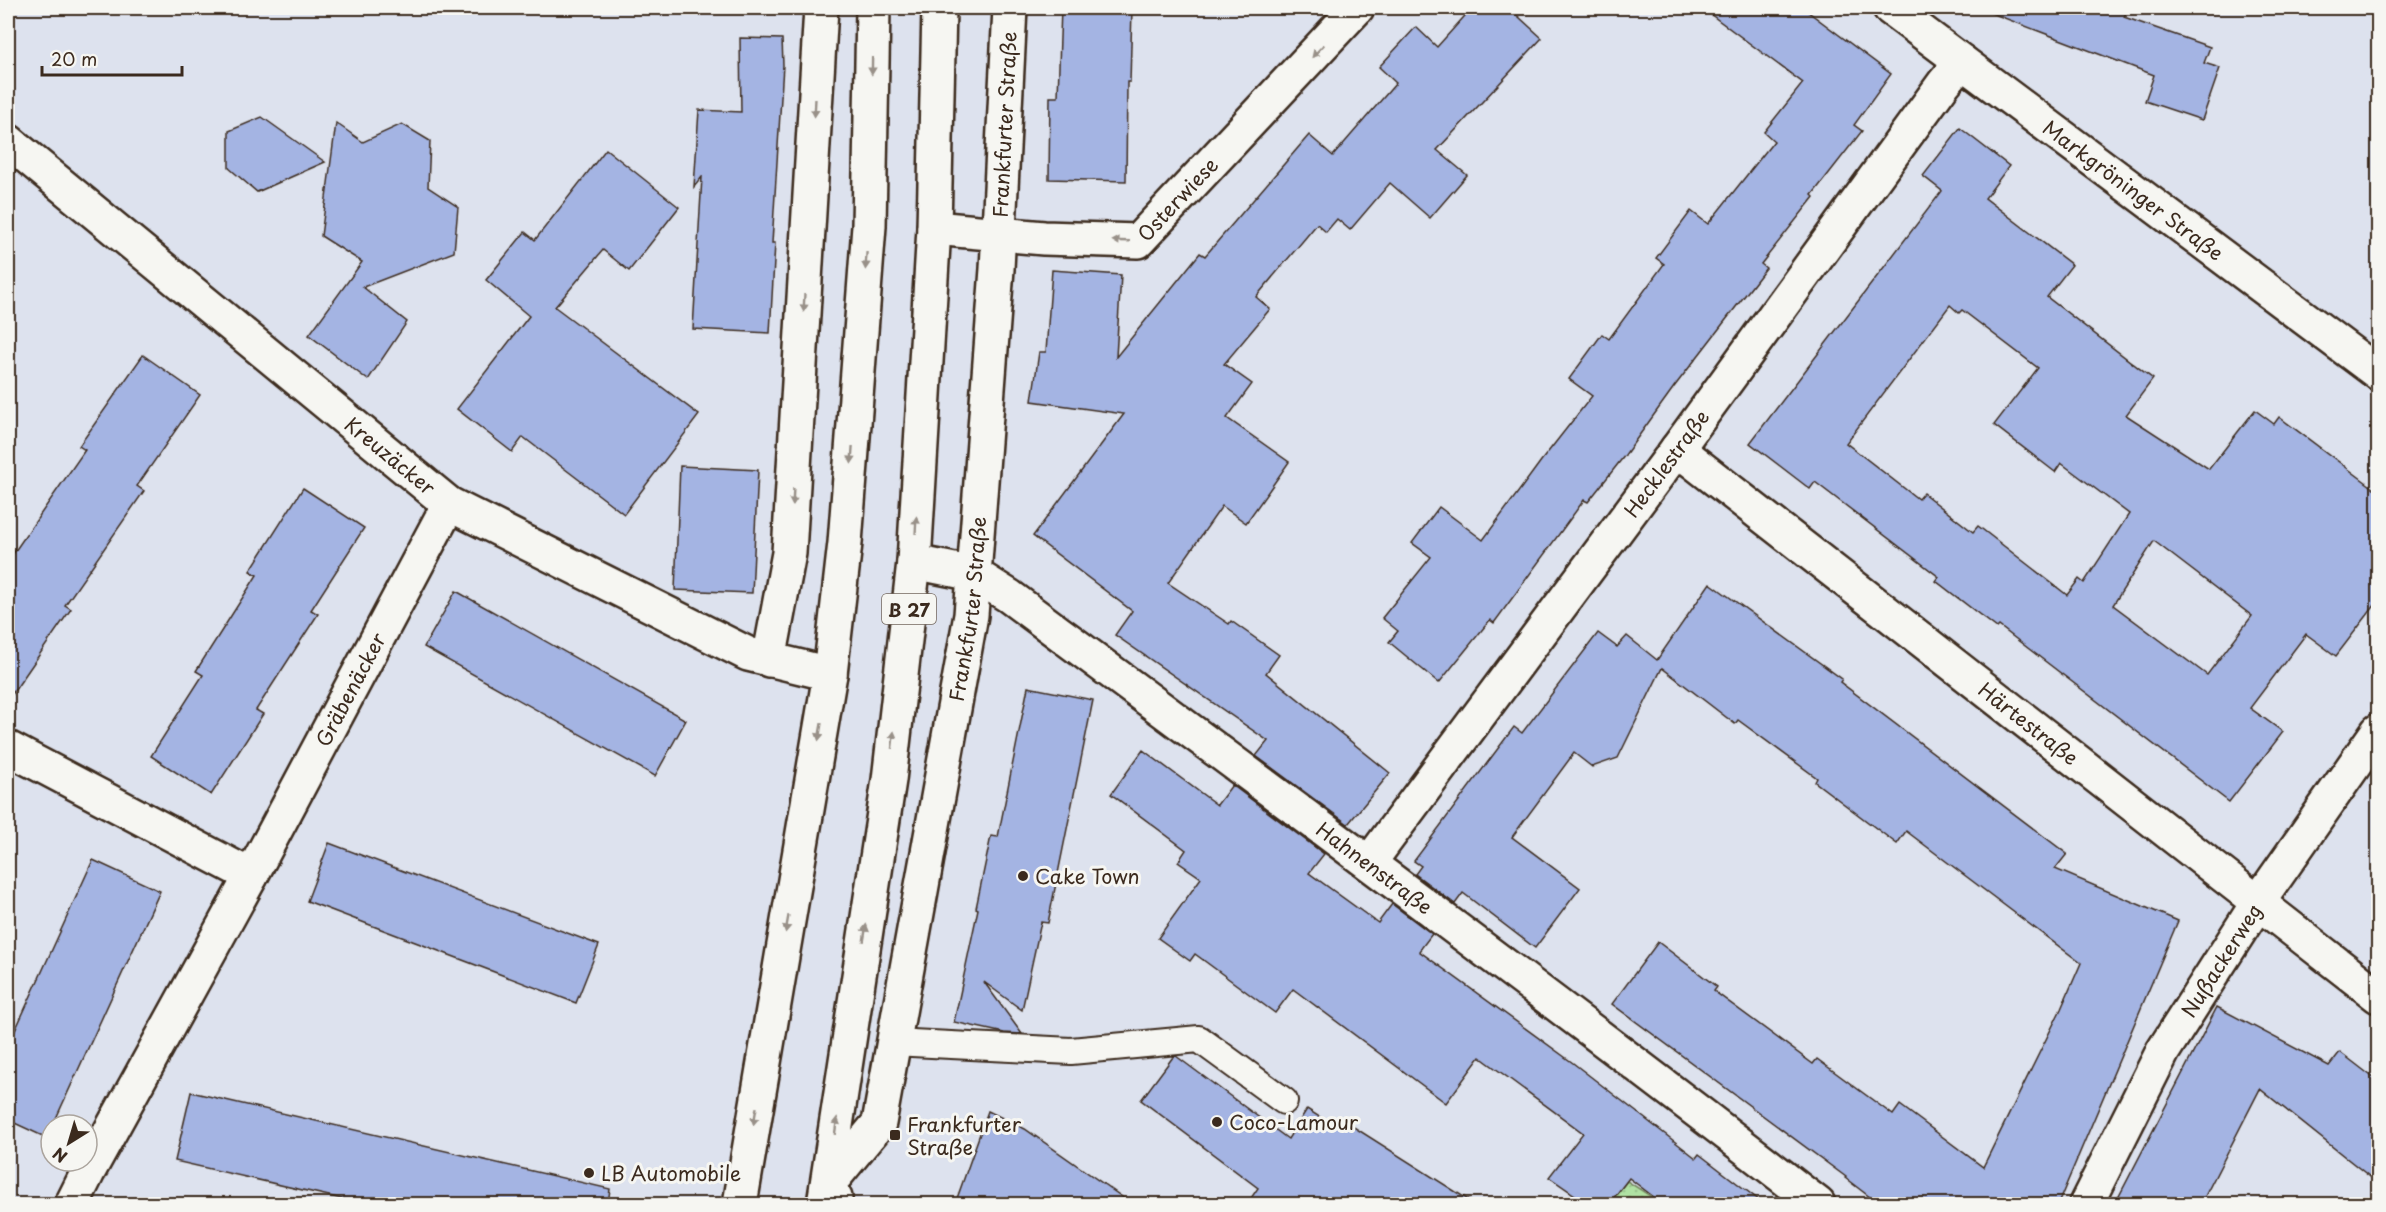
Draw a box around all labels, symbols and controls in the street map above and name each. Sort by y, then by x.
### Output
street label: Frankfurter Straße [985,31,1024,218]
scale bar [42,39,182,77]
one-way arrow [1312,43,1325,58]
text: 20 m [51,45,97,72]
one-way arrow [867,56,877,75]
one-way arrow [810,98,820,117]
street label: Markgröninger Straße [2037,113,2230,268]
street label: Osterwiese [1130,150,1225,248]
one-way arrow [1111,236,1130,245]
one-way arrow [862,251,871,270]
one-way arrow [799,293,808,312]
street label: Hecklestraße [1616,403,1716,524]
street label: Kreuzäcker [338,409,442,502]
one-way arrow [847,446,857,465]
one-way arrow [788,488,797,507]
street label: Frankfurter Straße [941,515,993,704]
one-way arrow [911,516,921,535]
road number: B 27 [882,594,936,624]
street label: Gräbenäcker [308,627,393,752]
street label: Härtestraße [1972,675,2085,772]
one-way arrow [815,723,824,742]
one-way arrow [888,731,898,750]
street label: Hahnenstraße [1310,814,1439,921]
place label: Cake Town [1035,861,1140,891]
marker: Cake Town [1016,869,1030,883]
street label: Nußackerweg [2173,897,2269,1023]
one-way arrow [783,915,792,934]
one-way arrow [861,924,870,943]
one-way arrow [750,1107,759,1126]
place label: Coco-Lamour [1229,1107,1359,1137]
place label: Frankfurter Straße [907,1109,1022,1162]
north arrow [39,1113,99,1173]
marker: Coco-Lamour [1210,1115,1224,1129]
one-way arrow [832,1116,841,1135]
marker: Frankfurter Straße [888,1128,902,1142]
text: N [47,1142,72,1169]
place label: LB Automobile [601,1158,741,1188]
marker: LB Automobile [582,1166,596,1180]

